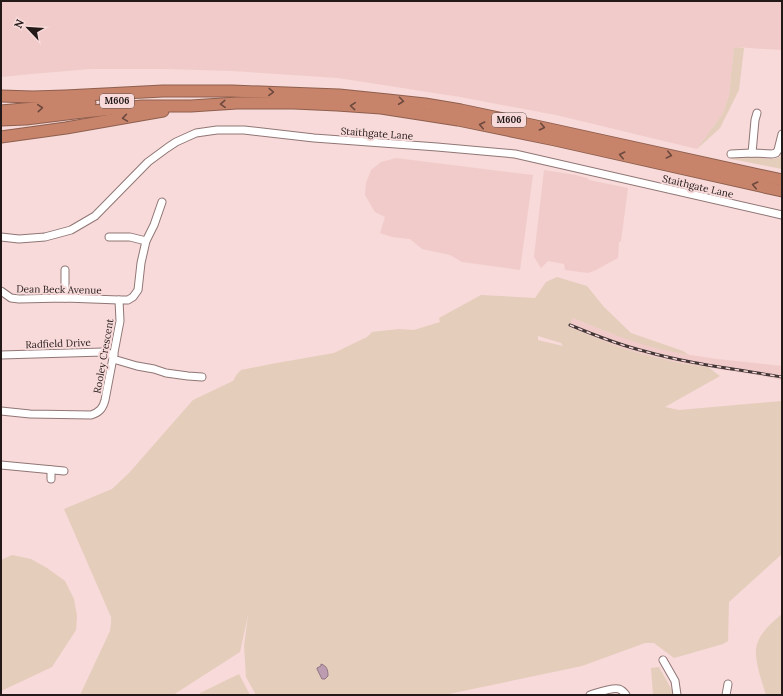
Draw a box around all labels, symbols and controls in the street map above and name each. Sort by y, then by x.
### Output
north arrow [8,8,48,48]
text: N [11,17,27,31]
one-way arrow [268,88,274,96]
road number: M606 [100,94,134,108]
one-way arrow [398,96,404,105]
one-way arrow [220,100,226,108]
one-way arrow [350,102,356,111]
one-way arrow [37,104,43,113]
one-way arrow [122,113,128,122]
road number: M606 [492,113,526,127]
one-way arrow [479,121,485,130]
one-way arrow [539,123,545,131]
street label: Staithgate Lane [340,124,414,143]
one-way arrow [666,151,672,159]
one-way arrow [619,152,626,160]
street label: Staithgate Lane [661,172,735,201]
one-way arrow [752,182,759,190]
street label: Dean Beck Avenue [16,282,102,297]
street label: Rooley Crescent [91,318,116,395]
street label: Radfield Drive [25,336,92,351]

